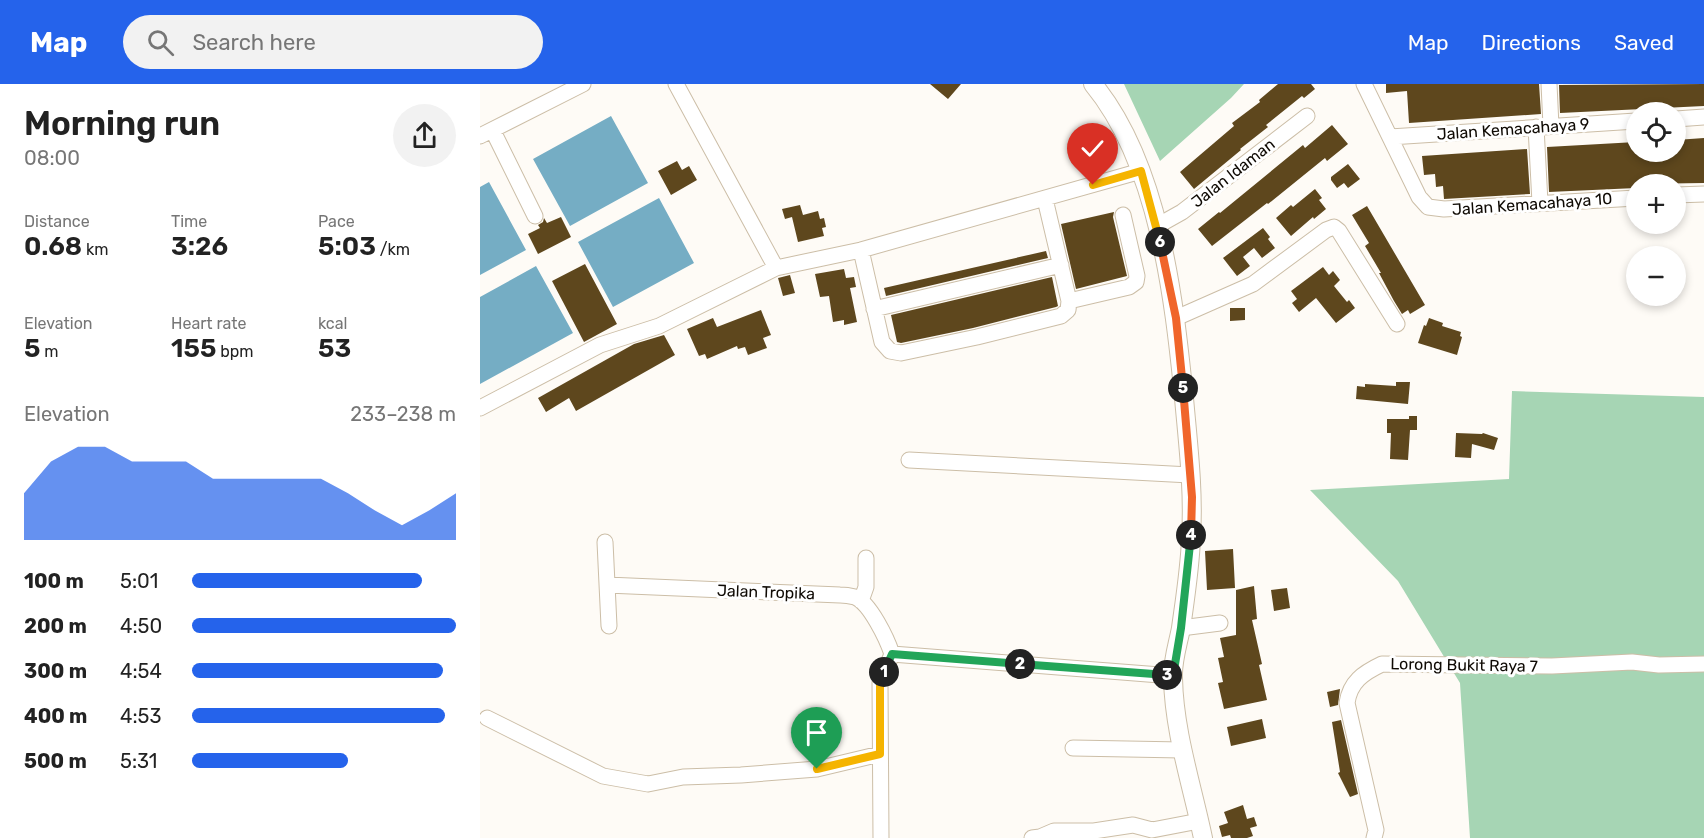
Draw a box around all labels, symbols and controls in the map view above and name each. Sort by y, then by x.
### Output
search box [123,15,543,69]
text: Map [30,26,87,59]
icon: search [144,26,177,59]
text: Search here [192,29,316,56]
text: Map [1408,30,1449,55]
text: Directions [1482,30,1581,55]
text: Saved [1614,30,1674,55]
map controls [1626,102,1686,306]
button: locate [1626,102,1686,162]
text: Morning run [24,104,220,143]
button: share [393,104,456,167]
street label: Jalan Kemacahaya 9 [1436,114,1590,144]
pin [1067,123,1118,185]
icon: check [1076,132,1109,165]
street label: Jalan Idaman [1187,135,1279,211]
text: 08:00 [24,146,80,170]
button: + [1626,174,1686,234]
street label: Jalan Kemacahaya 10 [1451,189,1613,219]
text: Distance [24,212,90,231]
text: Time [171,212,207,231]
text: Pace [318,212,355,231]
pin: 6 [1145,227,1175,257]
text: 0.68 [24,231,82,262]
text: 3:26 [171,231,228,262]
text: 5:03 [318,231,376,262]
text: 6 [1155,232,1165,251]
text: km [82,240,108,259]
text: /km [376,240,410,259]
button: − [1626,246,1686,306]
text: Elevation [24,314,93,333]
text: Heart rate [171,314,246,333]
text: kcal [318,314,347,333]
text: 5 [24,333,40,364]
text: 155 [171,333,216,364]
text: 53 [318,333,351,364]
text: m [40,342,59,361]
text: bpm [216,342,254,361]
pin: 5 [1168,373,1198,403]
text: 5 [1178,378,1188,397]
text: Elevation [24,402,110,426]
text: 233–238 m [350,402,456,426]
pin: 4 [1176,520,1206,550]
text: 4 [1186,525,1196,544]
text: 100 m [24,569,84,593]
text: 5:01 [120,569,158,593]
street label: Jalan Tropika [717,581,815,603]
text: 200 m [24,614,87,638]
text: 4:50 [120,614,162,638]
pin: 2 [1005,649,1035,679]
text: 2 [1015,654,1025,673]
street label: Lorong Bukit Raya 7 [1390,654,1538,676]
pin: 1 [869,657,899,687]
text: 300 m [24,659,87,683]
text: 4:54 [120,659,162,683]
pin: 3 [1152,660,1182,690]
text: 1 [880,662,888,681]
text: 3 [1162,665,1172,684]
text: 400 m [24,704,87,728]
text: 4:53 [120,704,161,728]
pin [791,707,842,769]
icon: arrive [800,716,833,749]
text: 500 m [24,749,87,773]
text: 5:31 [120,749,157,773]

